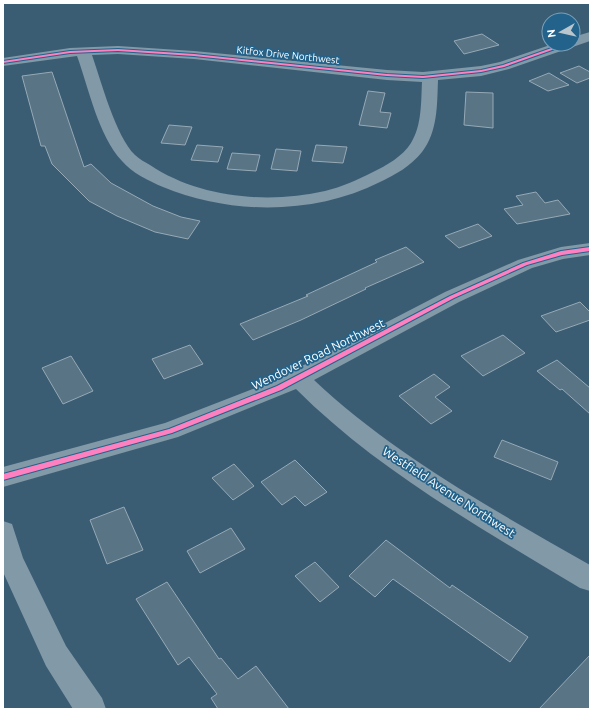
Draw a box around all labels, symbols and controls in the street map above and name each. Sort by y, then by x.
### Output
north arrow [541,12,581,52]
text: N [545,28,558,38]
street label: Kitfox Drive Northwest [236,44,340,66]
street label: Wendover Road Northwest [249,316,387,392]
street label: Westfield Avenue Northwest [380,444,518,540]

